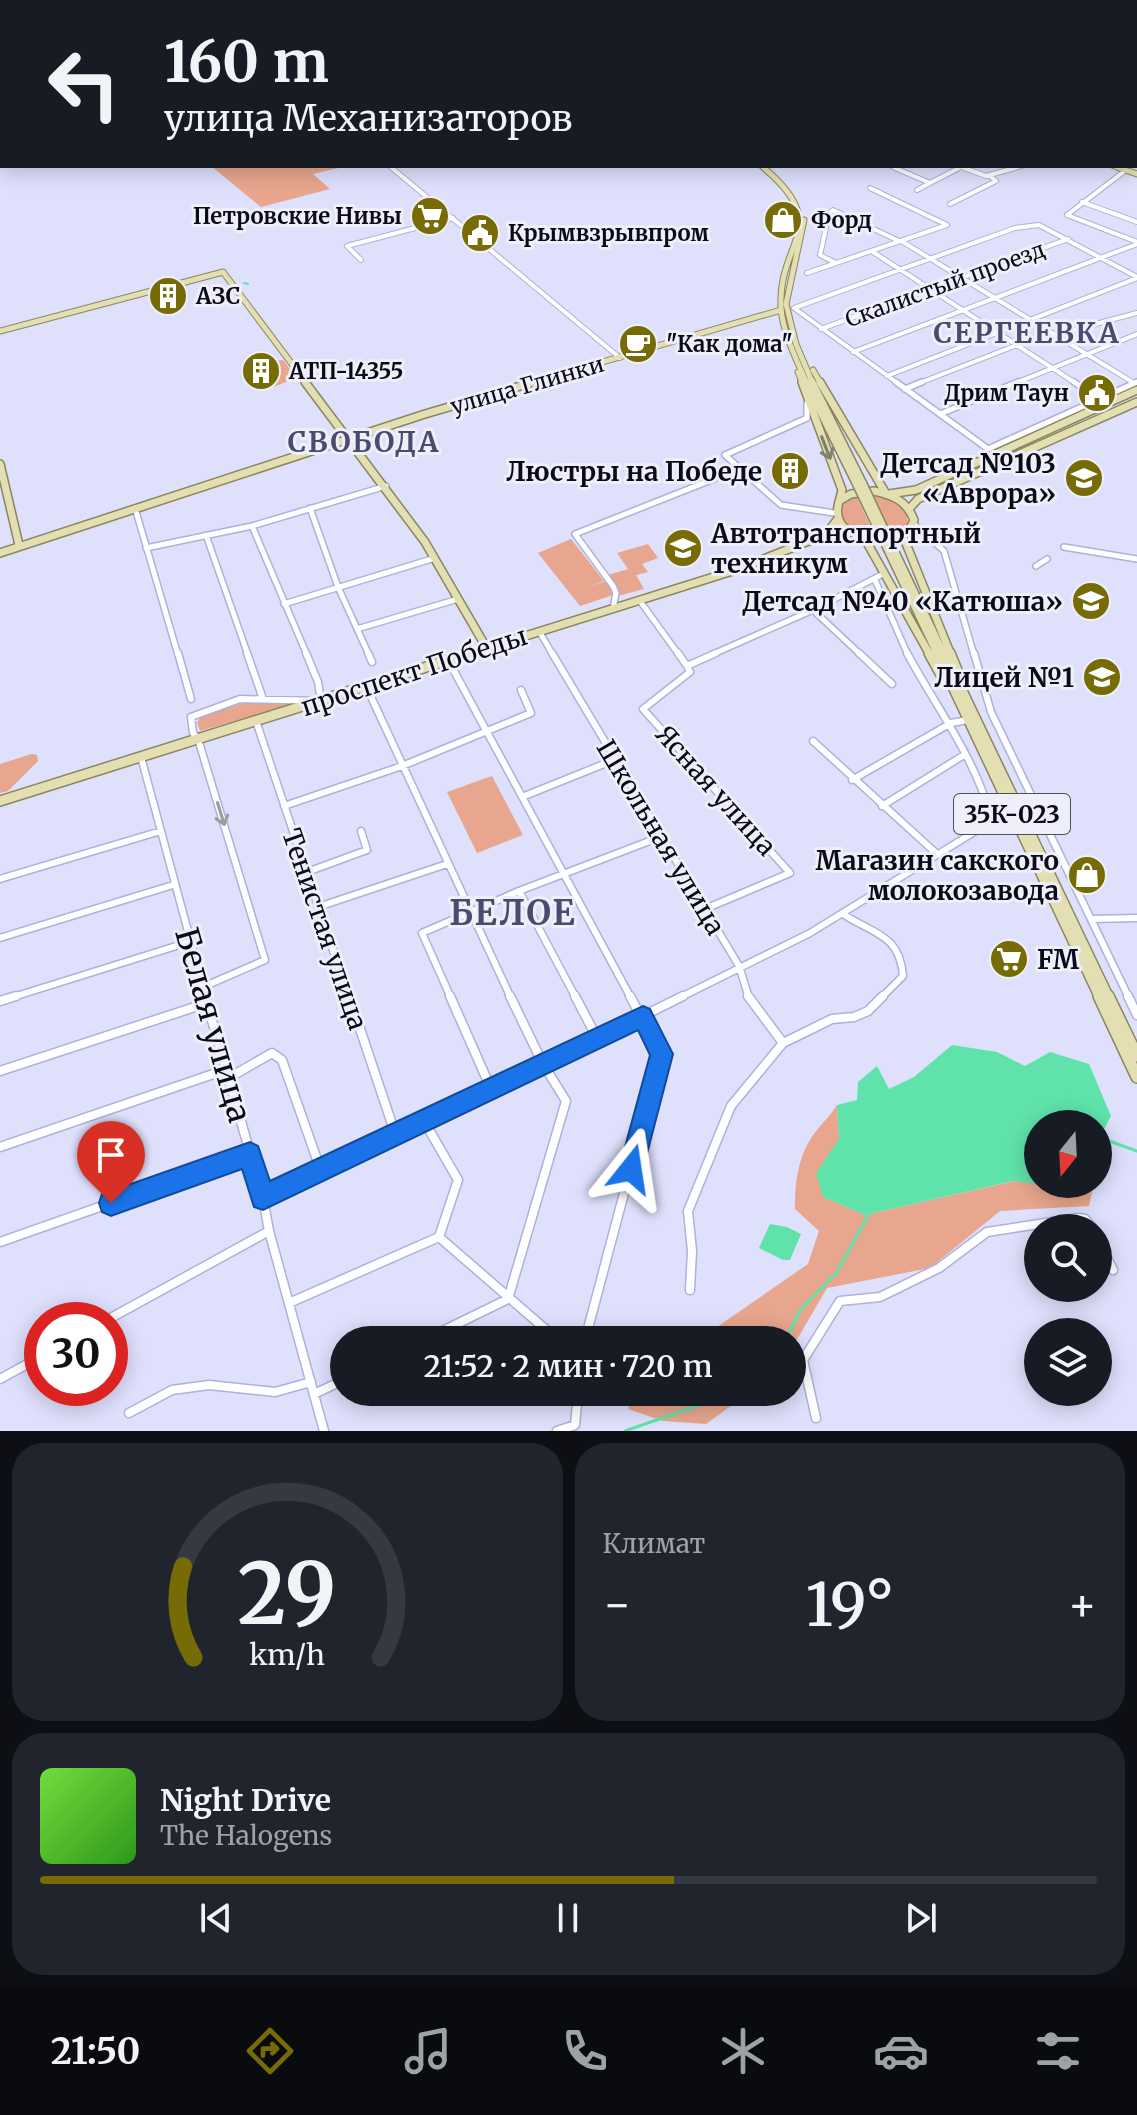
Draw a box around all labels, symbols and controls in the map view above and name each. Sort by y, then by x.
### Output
text: 160 m [164,27,329,97]
icon: left [32,32,136,136]
text: улица Механизаторов [164,96,572,141]
supermarket icon: Петровские Нивы [409,195,451,237]
shop icon: Форд [762,199,804,241]
place label: Петровские Нивы [193,202,402,230]
place label: Форд [811,206,872,234]
public building icon: Крымвзрывпром [459,212,501,254]
place label: Крымвзрывпром [508,219,709,247]
street label: Скалистый проезд [841,235,1049,333]
building icon: АЗС [147,275,189,317]
place label: АЗС [195,282,240,310]
district label: СЕРГЕЕВКА [933,315,1121,351]
cafe icon: "Как дома" [617,323,659,365]
place label: "Как дома" [666,330,793,358]
building icon: АТП-14355 [240,350,282,392]
street label: улица Глинки [447,350,607,420]
place label: АТП-14355 [288,357,403,385]
public building icon: Дрим Таун [1076,372,1118,414]
place label: Дрим Таун [944,379,1069,407]
district label: СВОБОДА [288,424,440,460]
one-way arrow [820,435,835,460]
place label: Детсад №103 «Аврора» [880,447,1056,510]
building icon: Люстры на Победе [769,450,811,492]
place label: Люстры на Победе [506,455,762,488]
school or university icon: Детсад №103 «Аврора» [1063,457,1105,499]
place label: Автотранспортный техникум [710,517,981,580]
school or university icon: Автотранспортный техникум [662,527,704,569]
school or university icon: Детсад №40 «Катюша» [1070,580,1112,622]
place label: Детсад №40 «Катюша» [742,585,1063,618]
street label: проспект Победы [297,619,531,723]
school or university icon: Лицей №1 [1081,656,1123,698]
place label: Лицей №1 [934,661,1074,694]
street label: Ясная улица [649,718,783,862]
street label: Школьная улица [590,733,732,941]
road number: 35К-023 [954,794,1070,834]
one-way arrow [214,800,229,826]
street label: Тенистая улица [275,824,375,1034]
place label: Магазин сакского молокозавода [815,844,1059,907]
shop icon: Магазин сакского молокозавода [1066,854,1108,896]
district label: БЕЛОЕ [449,892,577,934]
street label: Белая улица [166,923,260,1127]
supermarket icon: FM [988,938,1030,980]
place label: FM [1037,943,1080,976]
north arrow [1024,1110,1112,1198]
map controls [1024,1110,1112,1406]
pin [77,1121,145,1203]
position arrow [589,1127,673,1211]
icon: arrive [89,1133,133,1177]
button: search [1024,1214,1112,1302]
speed limit sign: 30 [24,1302,128,1406]
button: layers [1024,1318,1112,1406]
text: 21:52 · 2 мин · 720 m [423,1347,713,1385]
text: Климат [603,1527,705,1560]
text: 29 [238,1542,337,1647]
text: 19° [806,1567,894,1642]
text: − [603,1577,632,1632]
text: + [1068,1577,1097,1632]
text: km/h [249,1637,325,1673]
text: Night Drive [160,1781,331,1819]
text: The Halogens [160,1819,332,1852]
icon: previous [194,1896,238,1940]
icon: pause [546,1896,590,1940]
icon: next [899,1896,943,1940]
icon: directions [242,2023,298,2079]
icon: music [400,2023,456,2079]
icon: phone [557,2023,613,2079]
icon: climate [715,2023,771,2079]
icon: car [873,2023,929,2079]
icon: filters [1030,2023,1086,2079]
text: 21:50 [51,2029,140,2074]

